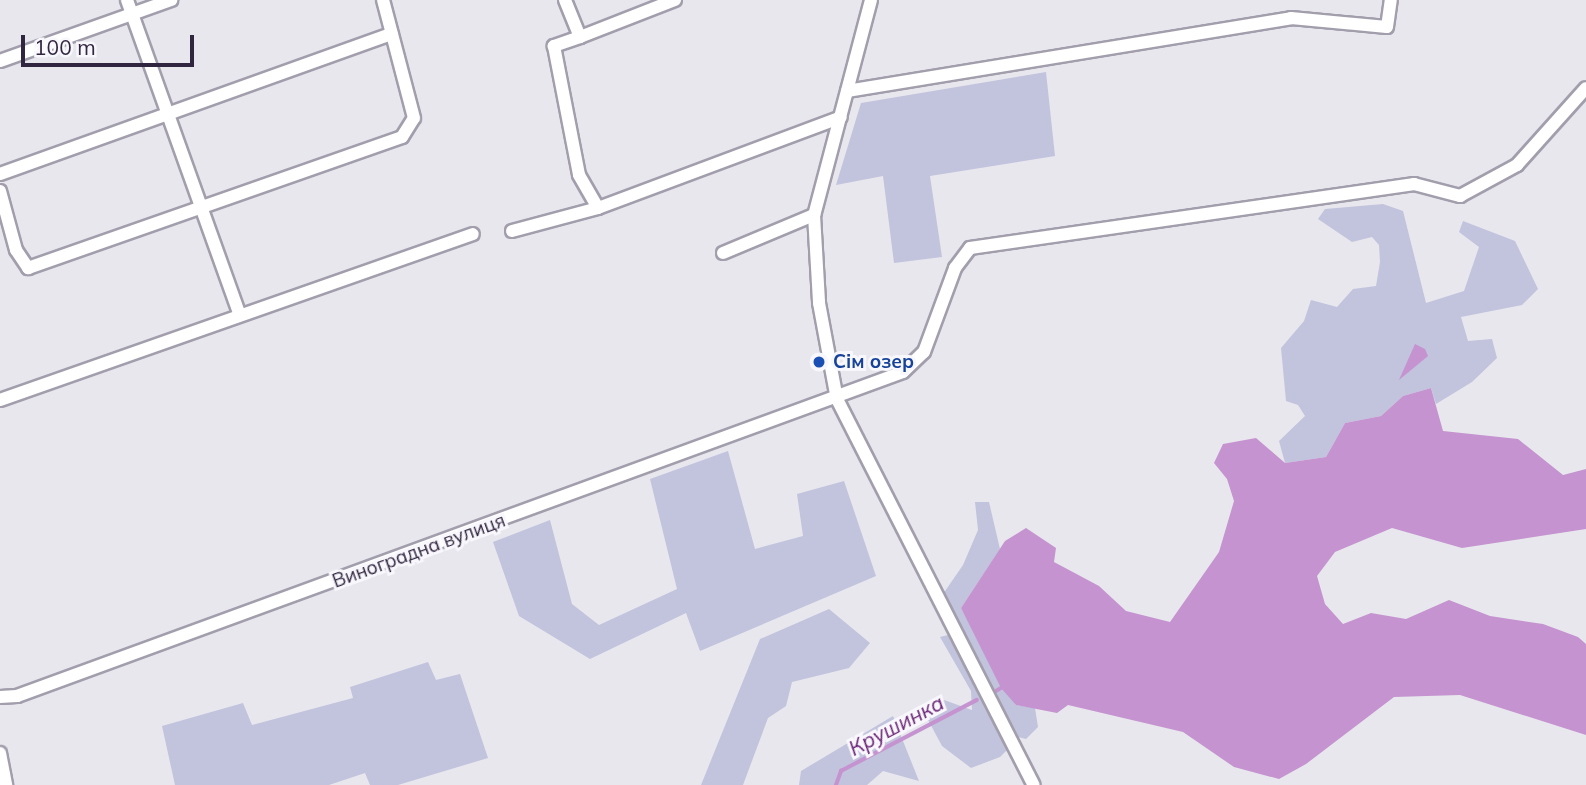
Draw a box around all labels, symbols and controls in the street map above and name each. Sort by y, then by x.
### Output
scale bar [24,21,198,65]
text: 100 m [34,34,96,60]
place label: Сім озер [833,351,914,373]
marker: Сім озер [811,354,827,370]
street label: Виноградна вулиця [329,509,509,593]
water label: Крушинка [844,689,948,761]

